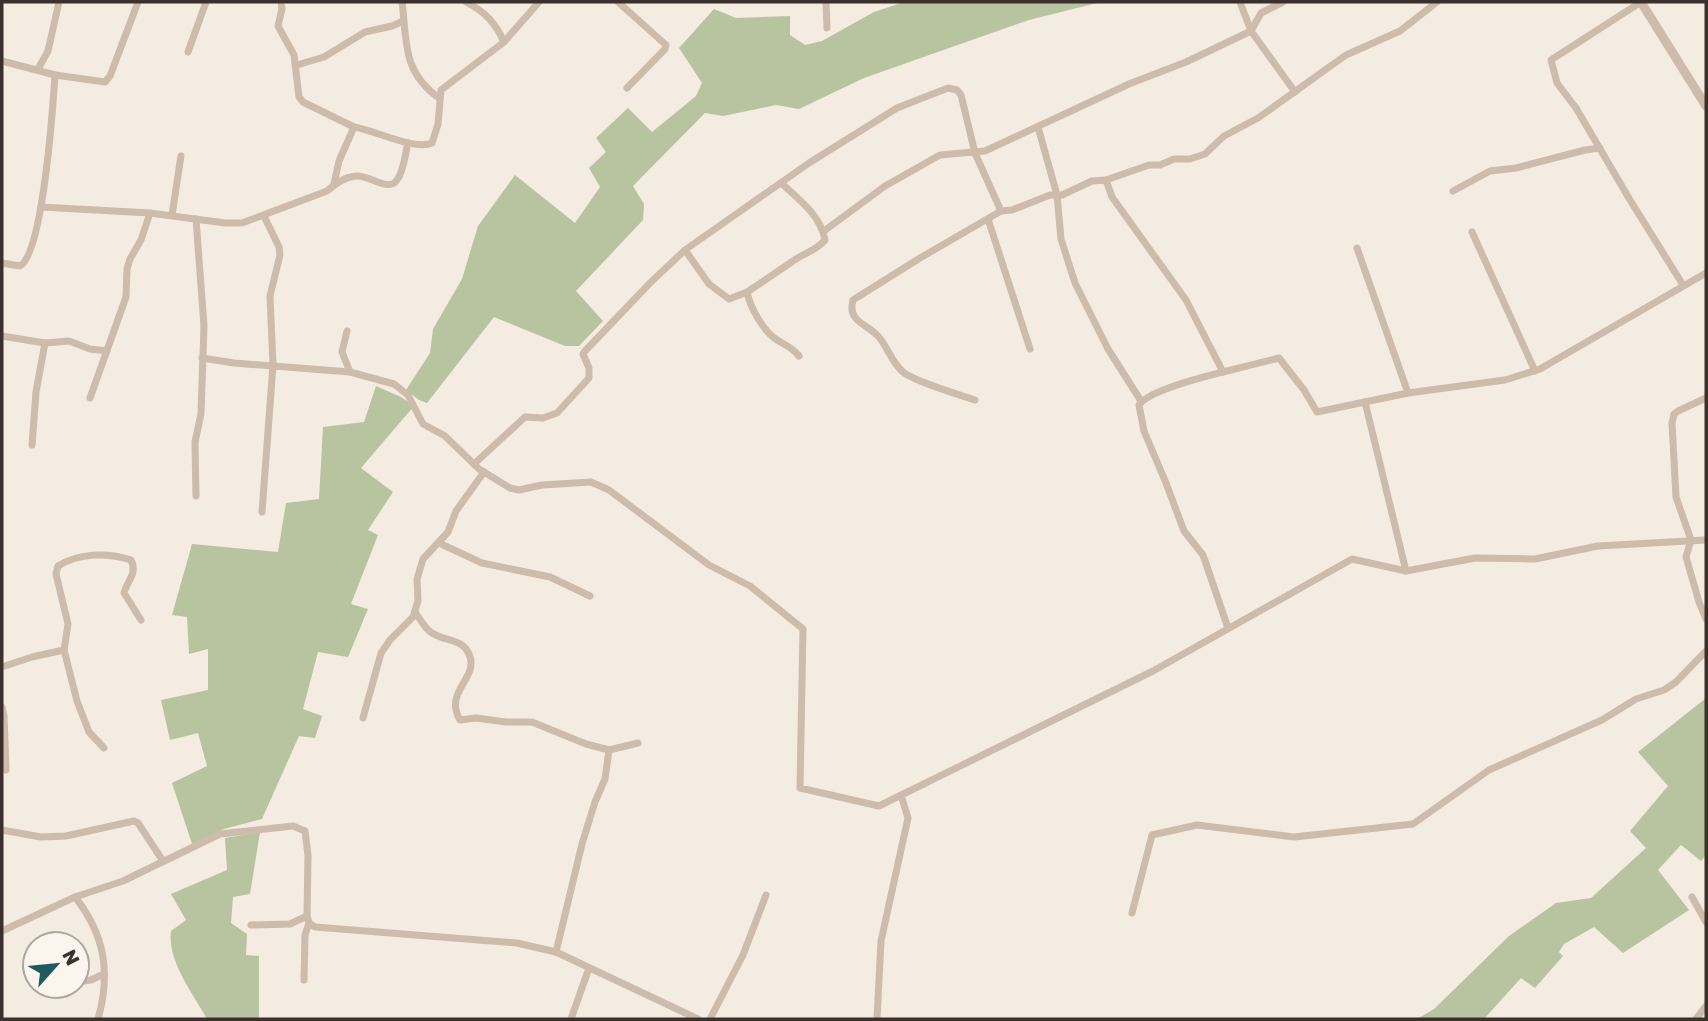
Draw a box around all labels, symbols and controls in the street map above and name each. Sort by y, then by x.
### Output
north arrow [21,930,91,1000]
text: N [58,945,85,969]

